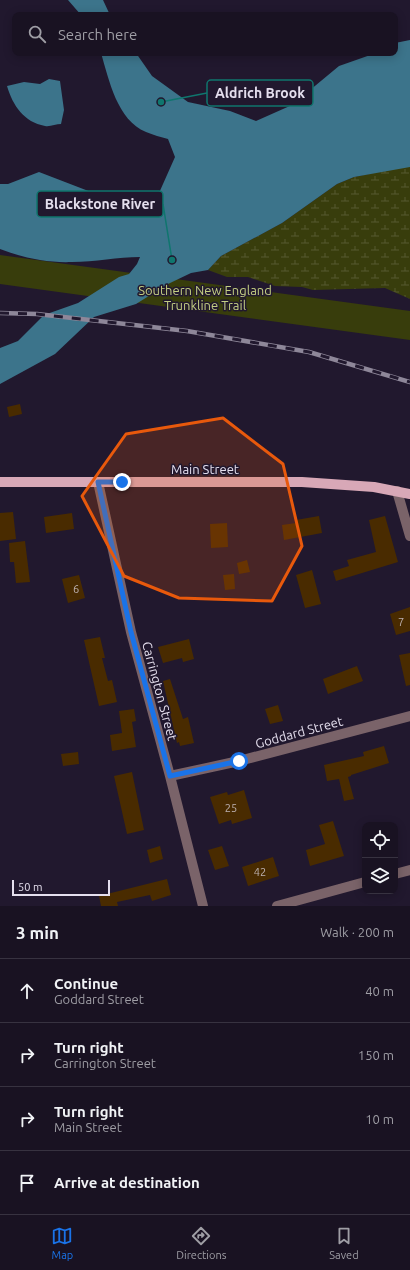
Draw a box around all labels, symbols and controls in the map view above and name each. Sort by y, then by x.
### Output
search box [12,12,398,56]
icon: search [26,23,48,45]
text: Search here [58,26,137,43]
callout: Aldrich Brook [207,80,313,106]
text: Aldrich Brook [215,85,305,101]
callout: Blackstone River [37,191,163,217]
text: Blackstone River [45,196,155,212]
park label: Southern New England Trunkline Trail [138,283,272,312]
street label: Main Street [171,462,239,476]
route end [113,473,131,491]
house number: 6 [73,583,79,595]
house number: 7 [398,616,404,628]
street label: Carrington Street [140,640,180,742]
street label: Goddard Street [254,714,344,750]
route start [230,752,248,770]
house number: 25 [225,802,237,814]
map controls [362,822,398,894]
button: locate [362,822,398,858]
button: layers [362,858,398,894]
house number: 42 [254,866,266,878]
scale bar [12,878,110,897]
text: 50 m [18,881,42,893]
text: 3 min [16,923,59,942]
text: Walk · 200 m [320,925,394,939]
text: Continue [54,975,118,992]
icon: ahead [16,980,38,1002]
text: 40 m [365,984,394,998]
text: Goddard Street [54,992,144,1006]
text: Turn right [54,1039,124,1056]
icon: right [16,1044,38,1066]
text: 150 m [358,1048,394,1062]
text: Carrington Street [54,1056,156,1070]
text: Turn right [54,1103,124,1120]
icon: right [16,1108,38,1130]
text: 10 m [365,1112,394,1126]
text: Main Street [54,1120,122,1134]
icon: arrive [16,1172,38,1194]
text: Arrive at destination [54,1174,200,1191]
tab: Map [51,1225,73,1261]
tab: Directions [176,1225,227,1261]
tab: Saved [329,1225,359,1261]

